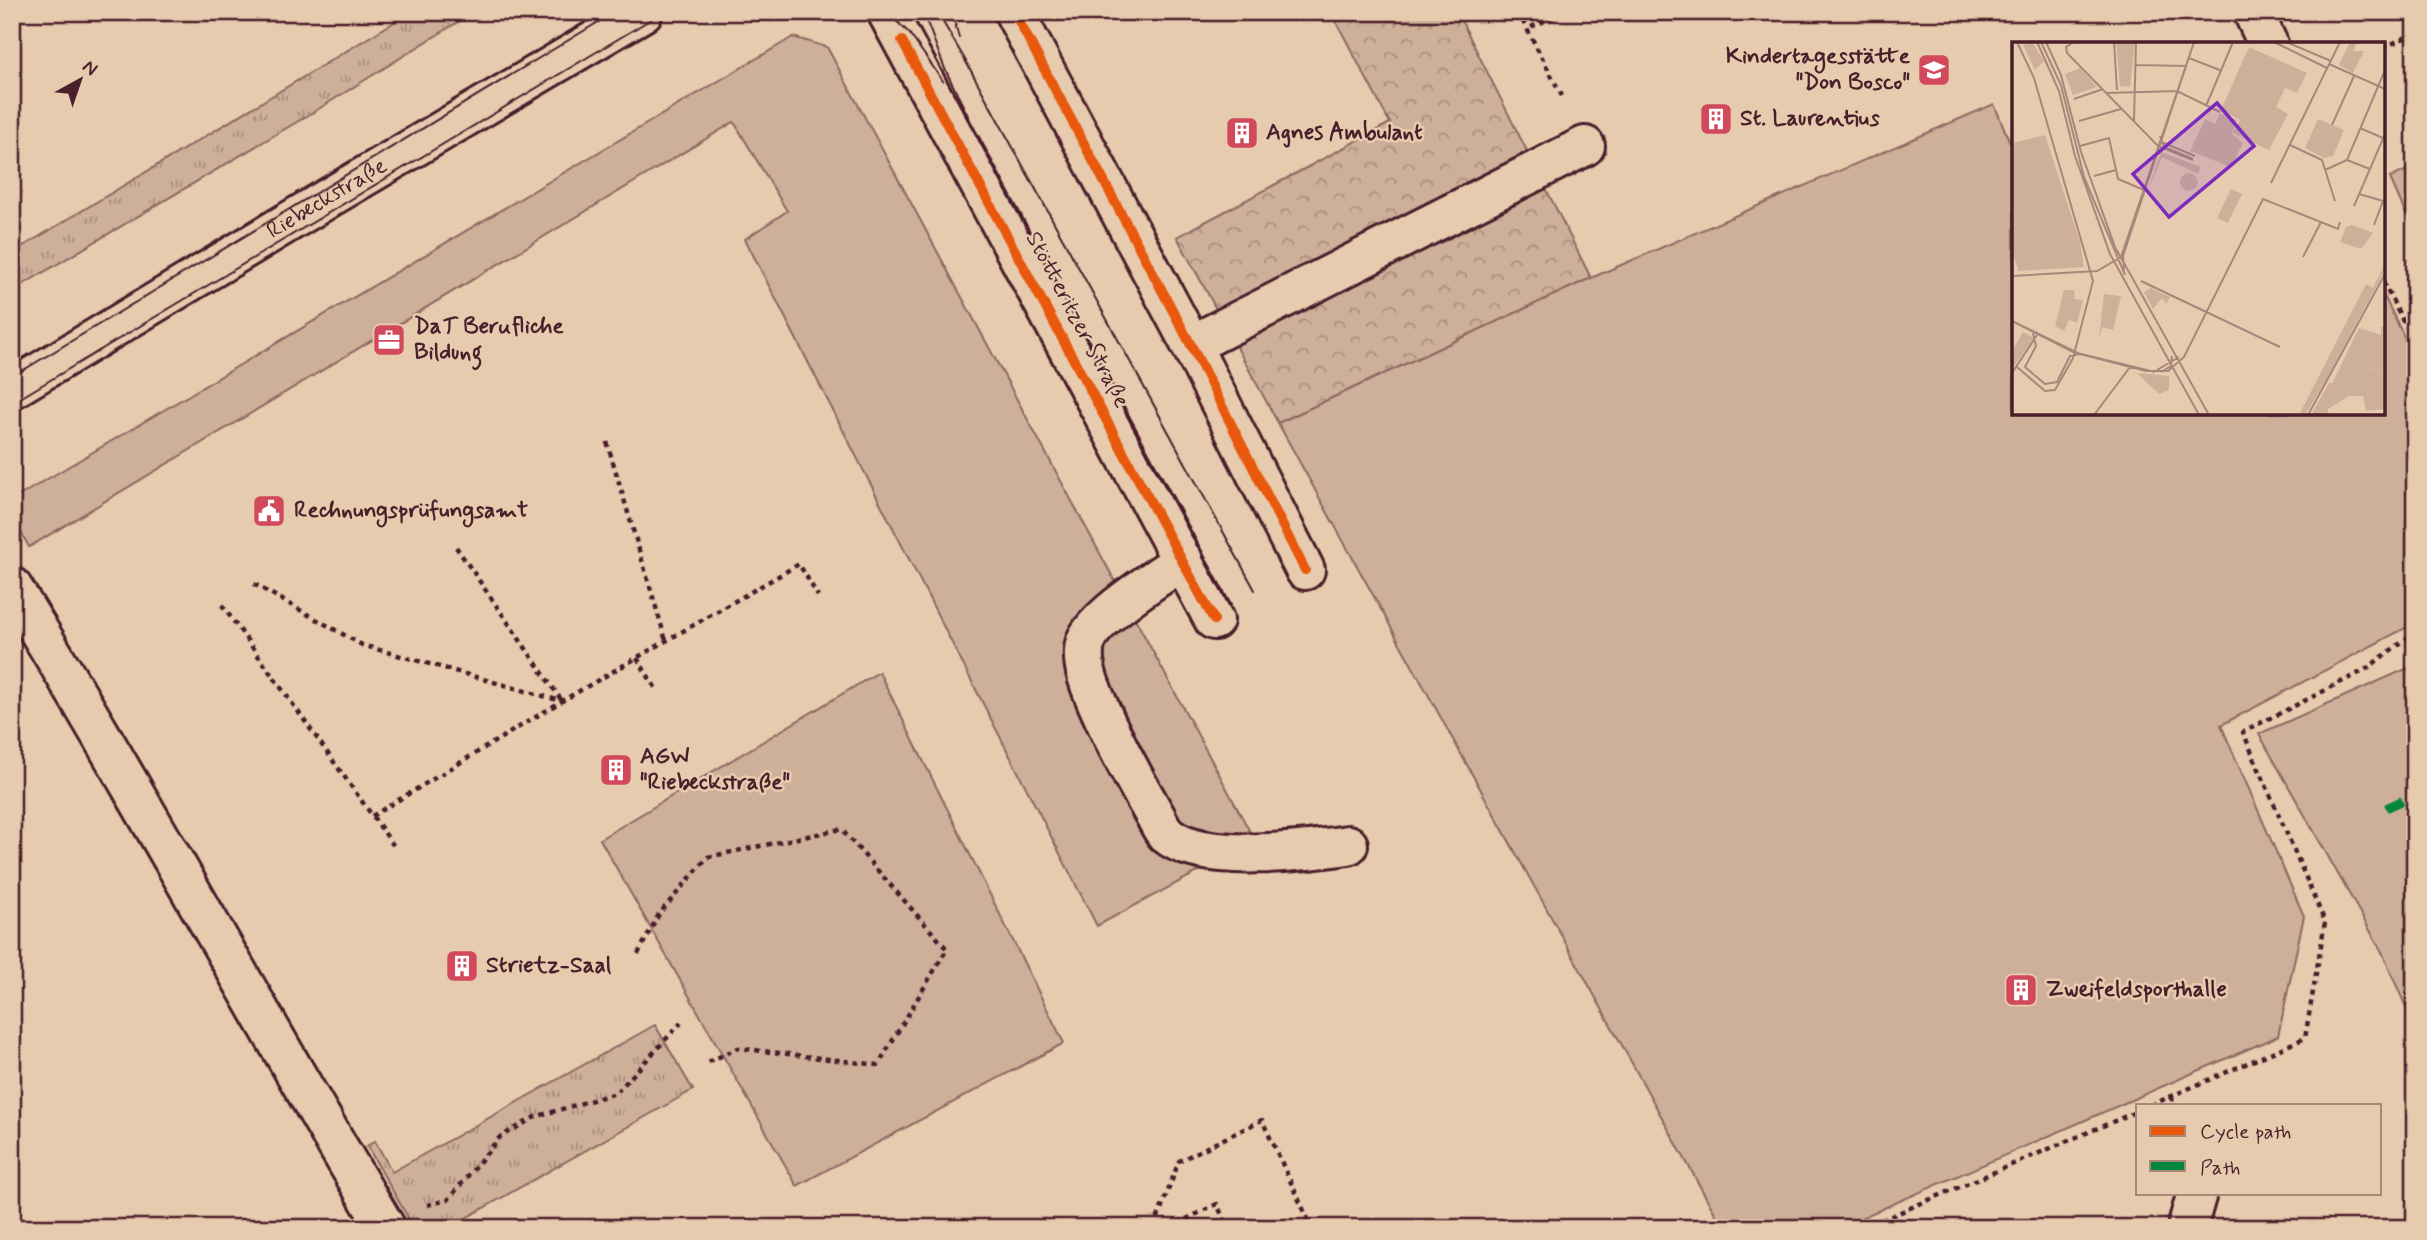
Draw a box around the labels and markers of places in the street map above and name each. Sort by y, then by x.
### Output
place label: Kindertagesstätte "Don Bosco" [1726,42,1911,98]
school or university icon: Kindertagesstätte "Don Bosco" [1915,51,1953,89]
building icon: St. Laurentius [1697,100,1735,138]
place label: St. Laurentius [1740,104,1880,134]
building icon: Agnes Ambulant [1223,114,1261,152]
place label: Agnes Ambulant [1266,118,1423,148]
place label: DaT Berufliche Bildung [414,312,564,371]
office icon: DaT Berufliche Bildung [370,321,408,359]
public building icon: Rechnungsprüfungsamt [250,492,288,530]
place label: Rechnungsprüfungsamt [294,496,528,528]
place label: AGW "Riebeckstraße" [640,742,790,798]
building icon: AGW "Riebeckstraße" [597,751,635,789]
building icon: Strietz-Saal [443,947,481,985]
place label: Strietz-Saal [486,951,612,981]
building icon: Zweifeldsporthalle [2002,971,2040,1009]
place label: Zweifeldsporthalle [2046,975,2227,1005]

